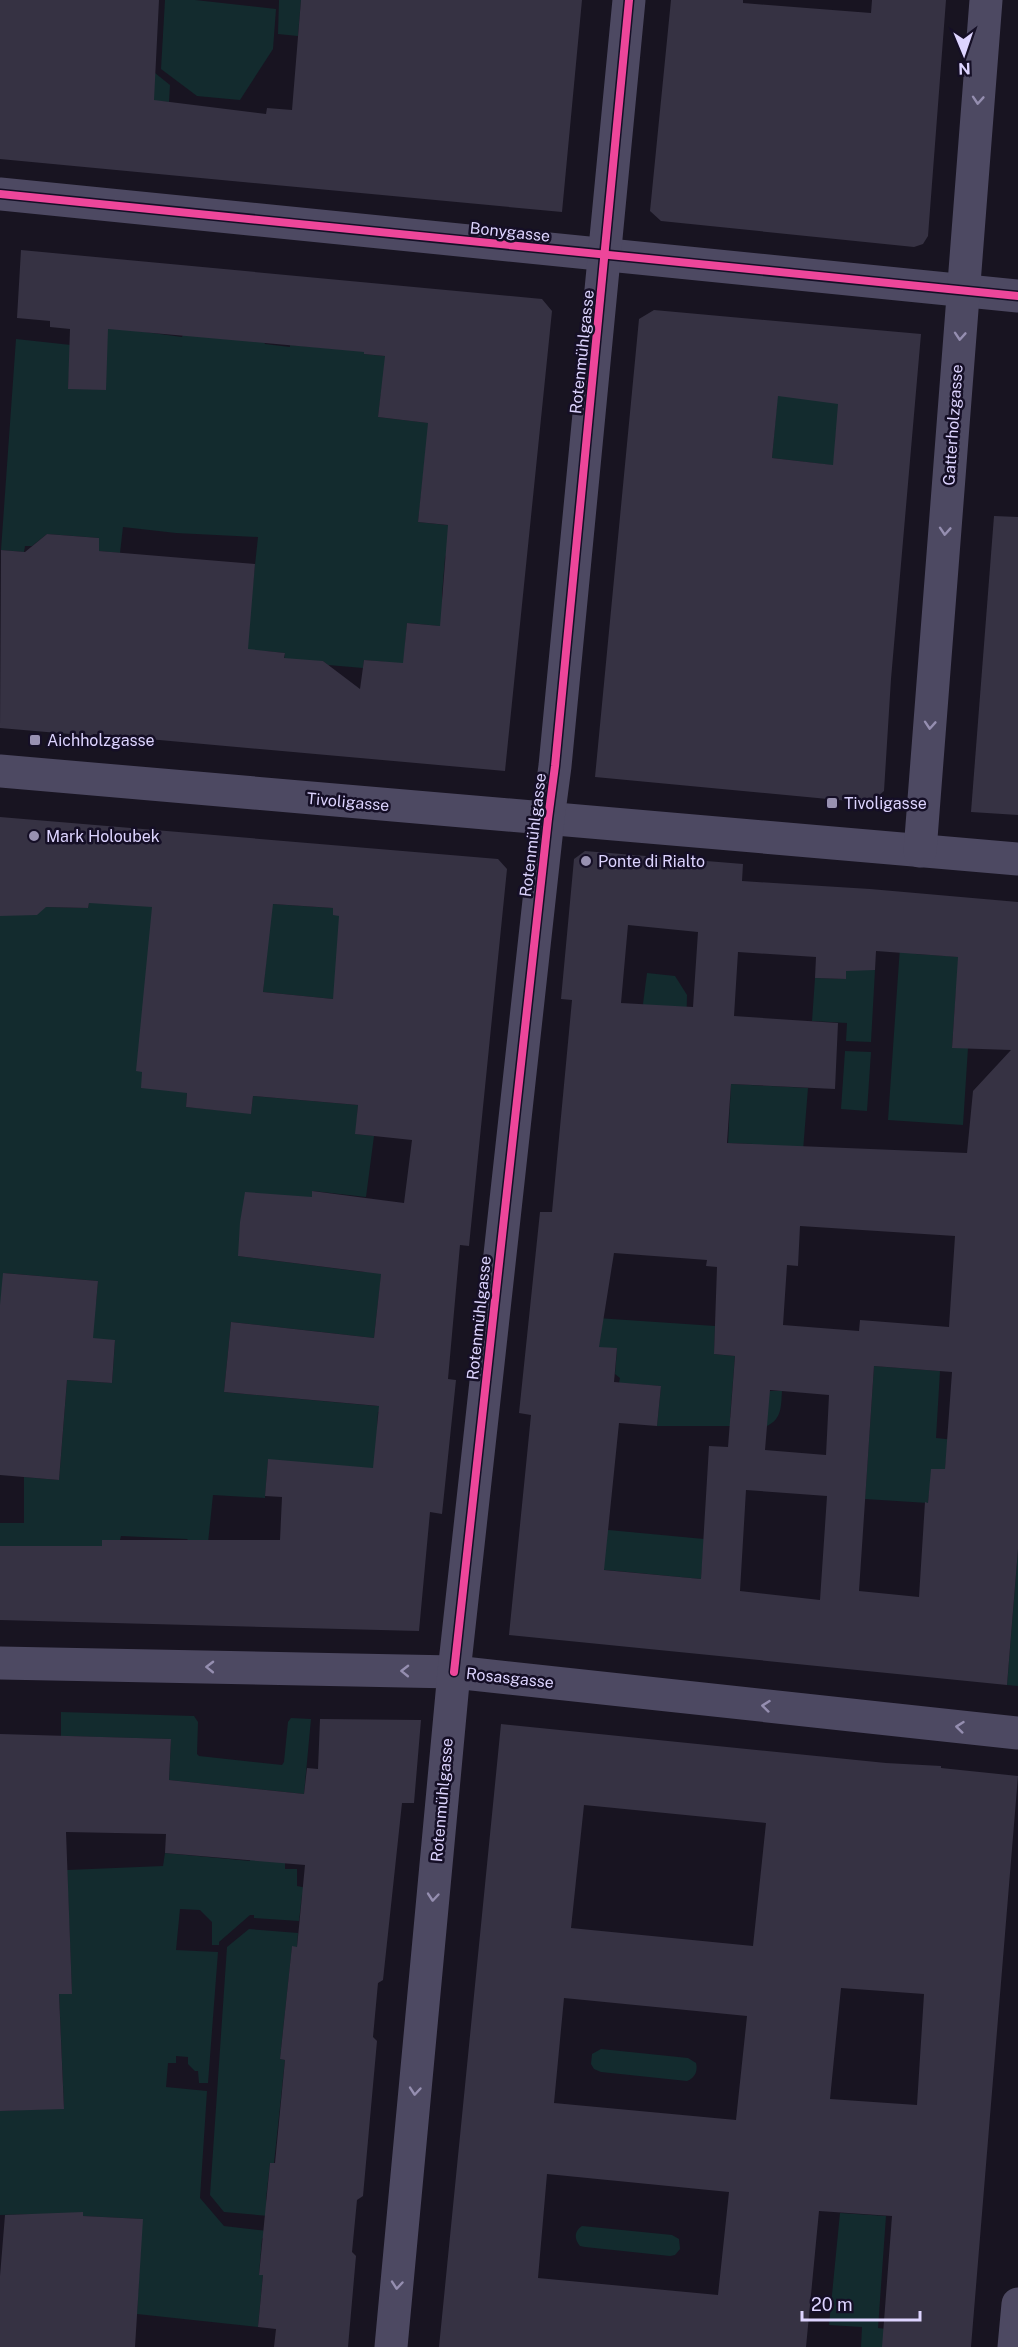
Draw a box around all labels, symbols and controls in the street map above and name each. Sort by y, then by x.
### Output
north arrow [934,24,994,84]
text: N [958,59,971,78]
one-way arrow [972,96,985,105]
street label: Bonygasse [469,218,551,246]
street label: Rotenmühlgasse [566,289,598,415]
one-way arrow [953,332,966,341]
street label: Gatterholzgasse [939,364,967,486]
one-way arrow [939,526,952,535]
one-way arrow [924,721,937,730]
place label: Aichholzgasse [47,731,155,750]
marker: Aichholzgasse [28,733,42,747]
street label: Rotenmühlgasse [516,772,550,898]
street label: Tivoligasse [306,789,390,815]
place label: Tivoligasse [844,794,927,813]
marker: Tivoligasse [825,796,839,810]
place label: Mark Holoubek [46,827,160,846]
marker: Mark Holoubek [27,829,41,843]
place label: Ponte di Rialto [598,852,705,871]
marker: Ponte di Rialto [579,854,593,868]
street label: Rotenmühlgasse [463,1255,495,1381]
one-way arrow [205,1661,214,1673]
one-way arrow [400,1664,409,1677]
street label: Rosasgasse [465,1664,555,1692]
one-way arrow [761,1700,770,1713]
one-way arrow [955,1721,964,1734]
street label: Rotenmühlgasse [427,1737,457,1863]
one-way arrow [427,1893,440,1902]
one-way arrow [409,2087,422,2096]
one-way arrow [391,2281,404,2290]
scale bar [802,2284,920,2322]
text: 20 m [811,2294,853,2315]

